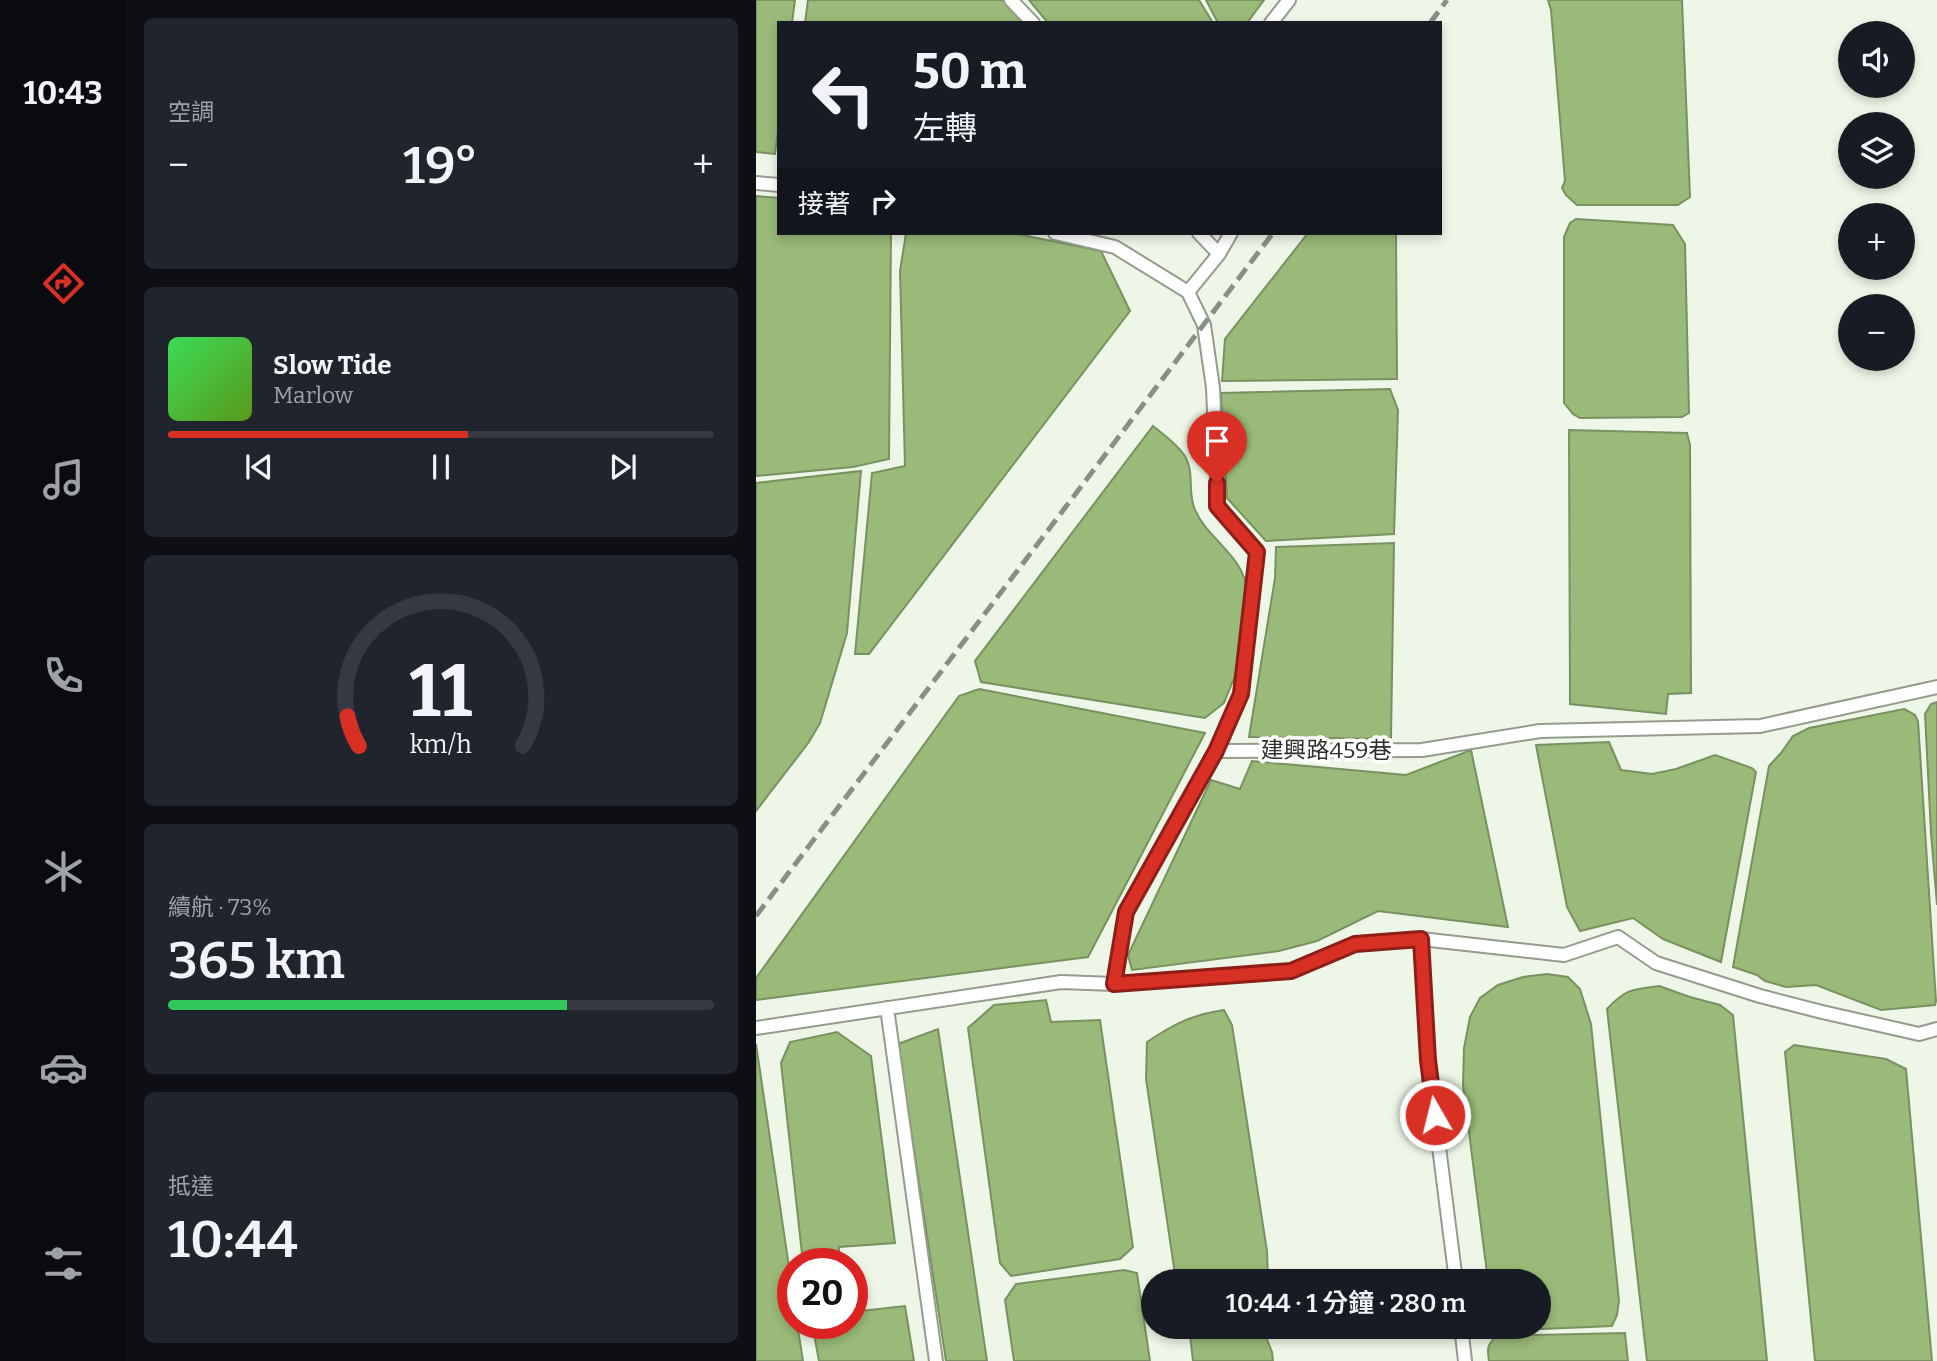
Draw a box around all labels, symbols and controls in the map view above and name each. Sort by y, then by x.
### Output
map controls [1838,21,1915,371]
button: sound [1838,21,1915,98]
text: 50 m [913,42,1026,101]
icon: left [798,49,889,140]
text: 10:43 [23,74,103,112]
text: 空調 [168,98,214,126]
text: 左轉 [913,109,977,147]
button: layers [1838,112,1915,189]
text: 19° [403,134,478,197]
text: − [168,142,189,188]
text: + [692,142,714,188]
icon: right [864,182,902,220]
text: 接著 [798,189,850,220]
button: + [1838,203,1915,280]
icon: directions [39,259,88,308]
button: − [1838,294,1915,371]
text: Slow Tide [273,350,392,381]
text: Marlow [273,381,353,409]
pin [1187,411,1247,483]
icon: arrive [1198,422,1236,460]
icon: previous [240,448,278,486]
icon: pause [422,448,460,486]
icon: next [604,448,642,486]
icon: music [39,455,88,504]
text: 11 [410,649,473,736]
icon: phone [39,651,88,700]
text: km/h [410,730,472,760]
street label: 建興路459巷 [1261,736,1391,764]
icon: climate [39,847,88,896]
text: 續航 · 73% [168,893,272,921]
text: 365 km [168,929,345,992]
icon: car [39,1043,88,1092]
position arrow [1398,1078,1472,1152]
text: 抵達 [168,1172,214,1200]
text: 10:44 [168,1208,298,1271]
icon: filters [39,1239,88,1288]
speed limit sign: 20 [777,1248,868,1339]
text: 10:44 · 1 分鐘 · 280 m [1226,1288,1466,1319]

